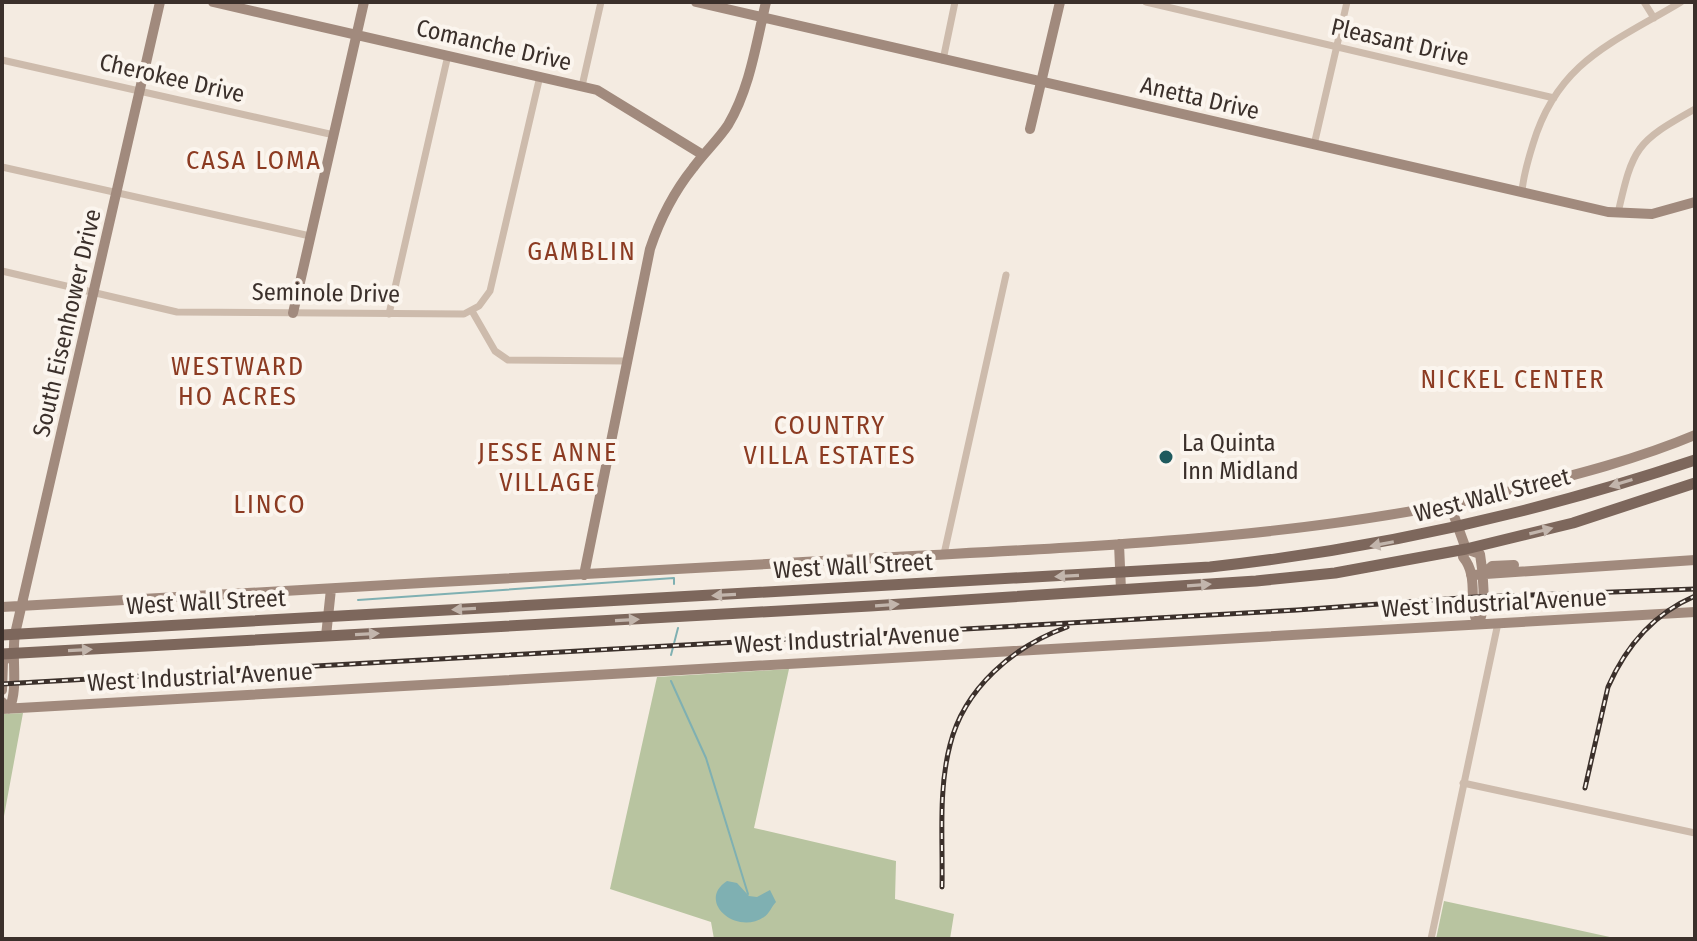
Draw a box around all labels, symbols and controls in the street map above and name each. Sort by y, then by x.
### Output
street label: Pleasant Drive [1328,13,1472,71]
street label: Comanche Drive [414,14,574,76]
street label: Cherokee Drive [97,48,247,108]
street label: Anetta Drive [1138,71,1262,125]
district label: CASA LOMA [186,145,322,176]
street label: South Eisenhower Drive [27,206,107,440]
district label: GAMBLIN [527,236,637,267]
street label: Seminole Drive [252,278,400,308]
district label: WESTWARD HO ACRES [171,351,305,412]
district label: NICKEL CENTER [1421,364,1605,395]
district label: COUNTRY VILLA ESTATES [743,410,917,471]
place label: La Quinta Inn Midland [1182,429,1299,485]
district label: JESSE ANNE VILLAGE [478,437,618,498]
marker: La Quinta Inn Midland [1157,448,1175,466]
street label: West Wall Street [1411,462,1573,528]
one-way arrow [1608,477,1632,490]
district label: LINCO [233,489,307,520]
one-way arrow [1529,524,1554,536]
one-way arrow [1369,538,1394,550]
street label: West Wall Street [773,548,933,584]
one-way arrow [1054,570,1079,583]
one-way arrow [1187,578,1212,591]
street label: West Industrial Avenue [1381,583,1607,623]
street label: West Wall Street [126,584,286,620]
one-way arrow [711,589,736,602]
one-way arrow [875,598,900,611]
one-way arrow [451,603,476,616]
one-way arrow [615,613,640,626]
street label: West Industrial Avenue [734,619,960,659]
one-way arrow [355,627,380,640]
one-way arrow [68,643,93,656]
street label: West Industrial Avenue [87,657,313,697]

